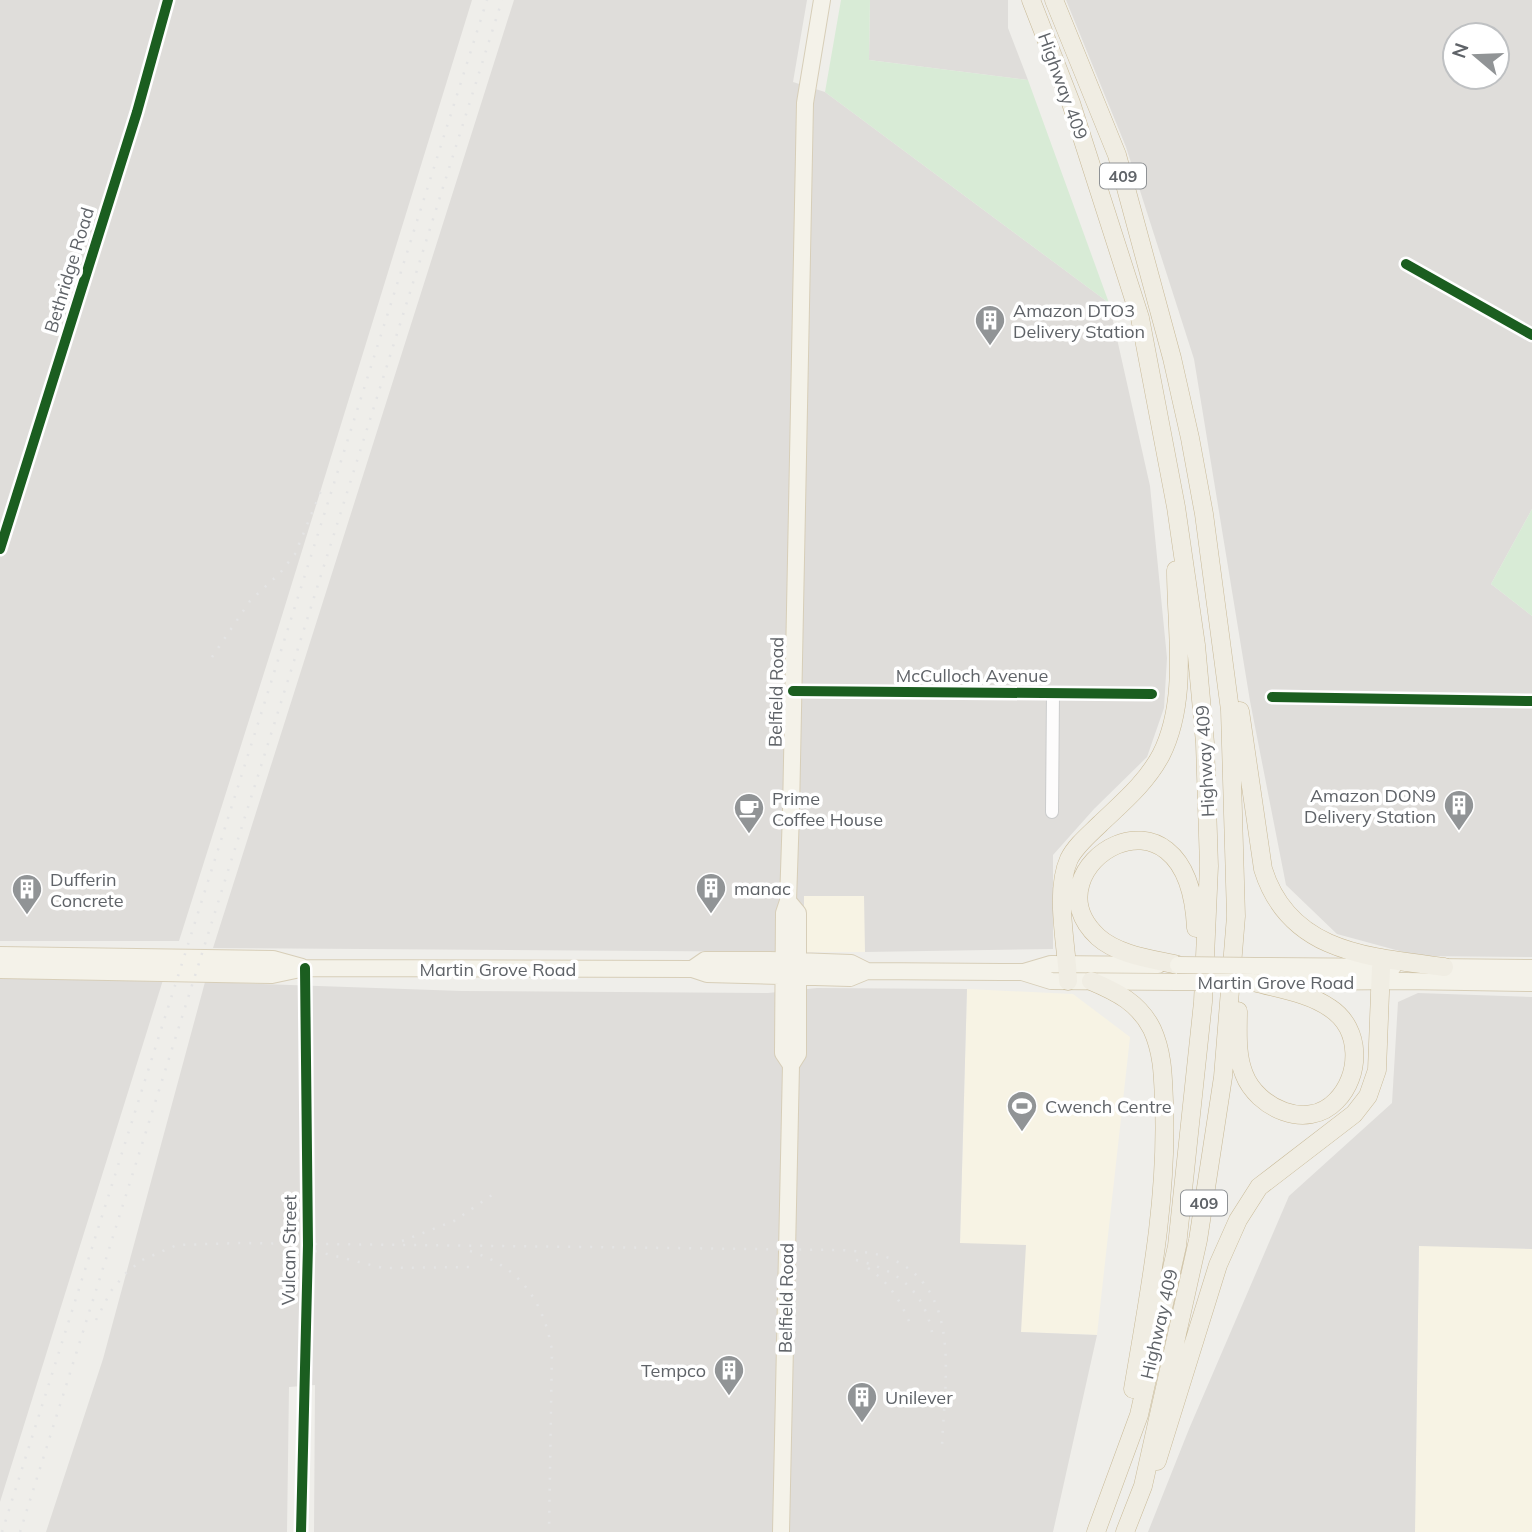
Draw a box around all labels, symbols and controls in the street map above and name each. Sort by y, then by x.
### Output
north arrow [1441,21,1511,91]
street label: Highway 409 [1033,29,1093,143]
text: N [1446,40,1474,61]
road number: 409 [1100,164,1146,188]
street label: Bethridge Road [39,204,99,336]
place label: Amazon DTO3 Delivery Station [1013,299,1145,343]
building icon: Amazon DTO3 Delivery Station [973,303,1007,347]
street label: Belfield Road [764,637,788,747]
street label: McCulloch Avenue [896,664,1048,687]
street label: Highway 409 [1191,704,1219,818]
place label: Amazon DON9 Delivery Station [1304,784,1436,828]
place label: Prime Coffee House [772,787,883,831]
building icon: Amazon DON9 Delivery Station [1442,788,1476,832]
cafe icon: Prime Coffee House [732,791,766,835]
place label: Dufferin Concrete [50,868,124,912]
building icon: manac [694,871,728,915]
building icon: Dufferin Concrete [10,872,44,916]
place label: manac [734,877,791,900]
street label: Martin Grove Road [420,958,576,981]
street label: Martin Grove Road [1198,971,1354,994]
sports icon: Cwench Centre [1005,1089,1039,1133]
place label: Cwench Centre [1045,1095,1171,1118]
road number: 409 [1181,1190,1227,1216]
street label: Vulcan Street [277,1194,301,1306]
street label: Belfield Road [774,1243,798,1353]
street label: Highway 409 [1135,1267,1183,1381]
building icon: Tempco [712,1353,746,1397]
place label: Tempco [641,1359,706,1382]
building icon: Unilever [845,1380,879,1424]
place label: Unilever [885,1386,953,1409]

